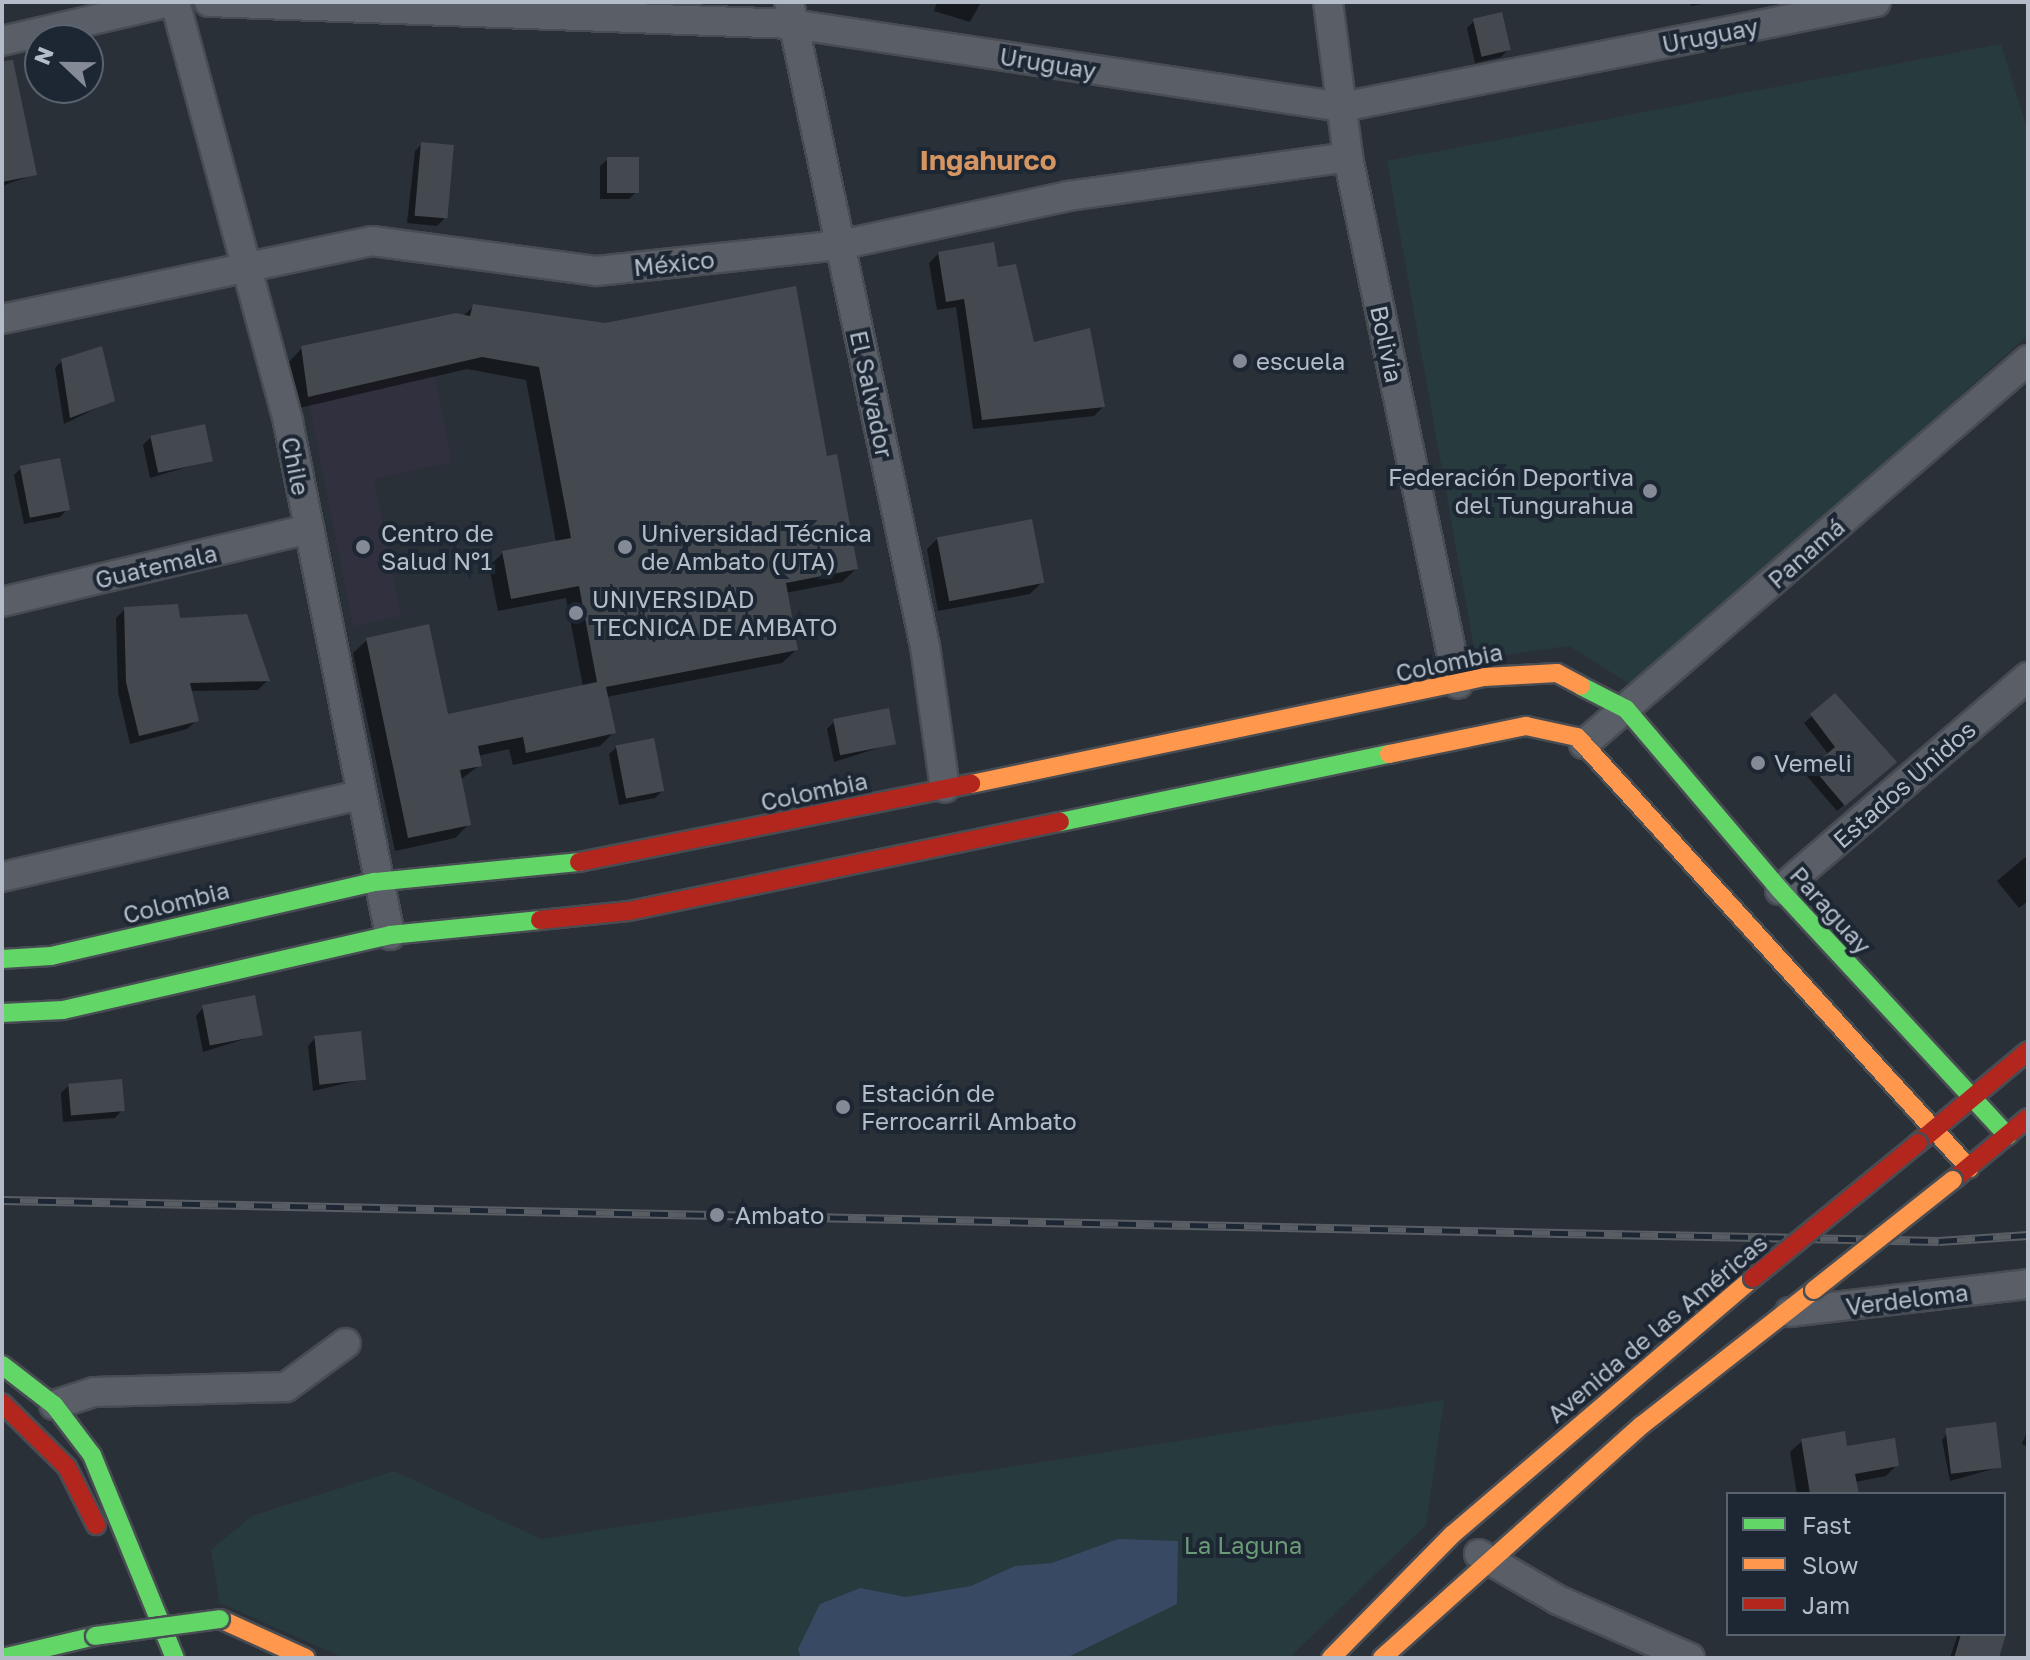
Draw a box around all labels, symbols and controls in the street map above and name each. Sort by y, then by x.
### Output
street label: Uruguay [1660,12,1760,58]
north arrow [24,24,104,104]
street label: Uruguay [998,41,1098,85]
text: N [27,43,59,68]
district label: Ingahurco [920,143,1056,177]
street label: México [632,244,716,282]
street label: Bolivia [1365,303,1409,385]
street label: El Salvador [844,328,900,460]
place label: escuela [1256,347,1345,375]
marker: escuela [1231,352,1249,370]
street label: Chile [276,434,316,498]
place label: Federación Deportiva del Tungurahua [1388,463,1634,519]
marker: Federación Deportiva del Tungurahua [1641,482,1659,500]
street label: Panamá [1762,512,1850,594]
place label: Centro de Salud N°1 [381,519,494,575]
place label: Universidad Técnica de Ambato (UTA) [641,519,872,575]
marker: Centro de Salud N°1 [352,536,374,558]
street label: Guatemala [92,538,220,594]
marker: Universidad Técnica de Ambato (UTA) [616,538,634,556]
place label: UNIVERSIDAD TECNICA DE AMBATO [592,585,837,641]
marker: UNIVERSIDAD TECNICA DE AMBATO [567,604,585,622]
street label: Colombia [1393,637,1505,687]
street label: Estados Unidos [1827,714,1981,854]
place label: Vemeli [1774,749,1852,777]
marker: Vemeli [1749,754,1767,772]
street label: Colombia [758,766,870,816]
street label: Paraguay [1784,860,1878,960]
street label: Colombia [120,875,232,929]
place label: Estación de Ferrocarril Ambato [861,1079,1077,1135]
marker: Estación de Ferrocarril Ambato [832,1096,854,1118]
place label: Ambato [735,1201,824,1229]
marker: Ambato [706,1204,728,1226]
street label: Avenida de las Américas [1541,1228,1773,1428]
street label: Verdeloma [1844,1277,1970,1321]
legend [1726,1492,2006,1636]
text: Fast [1802,1510,1852,1539]
park label: La Laguna [1184,1531,1302,1559]
text: Slow [1802,1550,1858,1579]
text: Jam [1802,1590,1850,1619]

